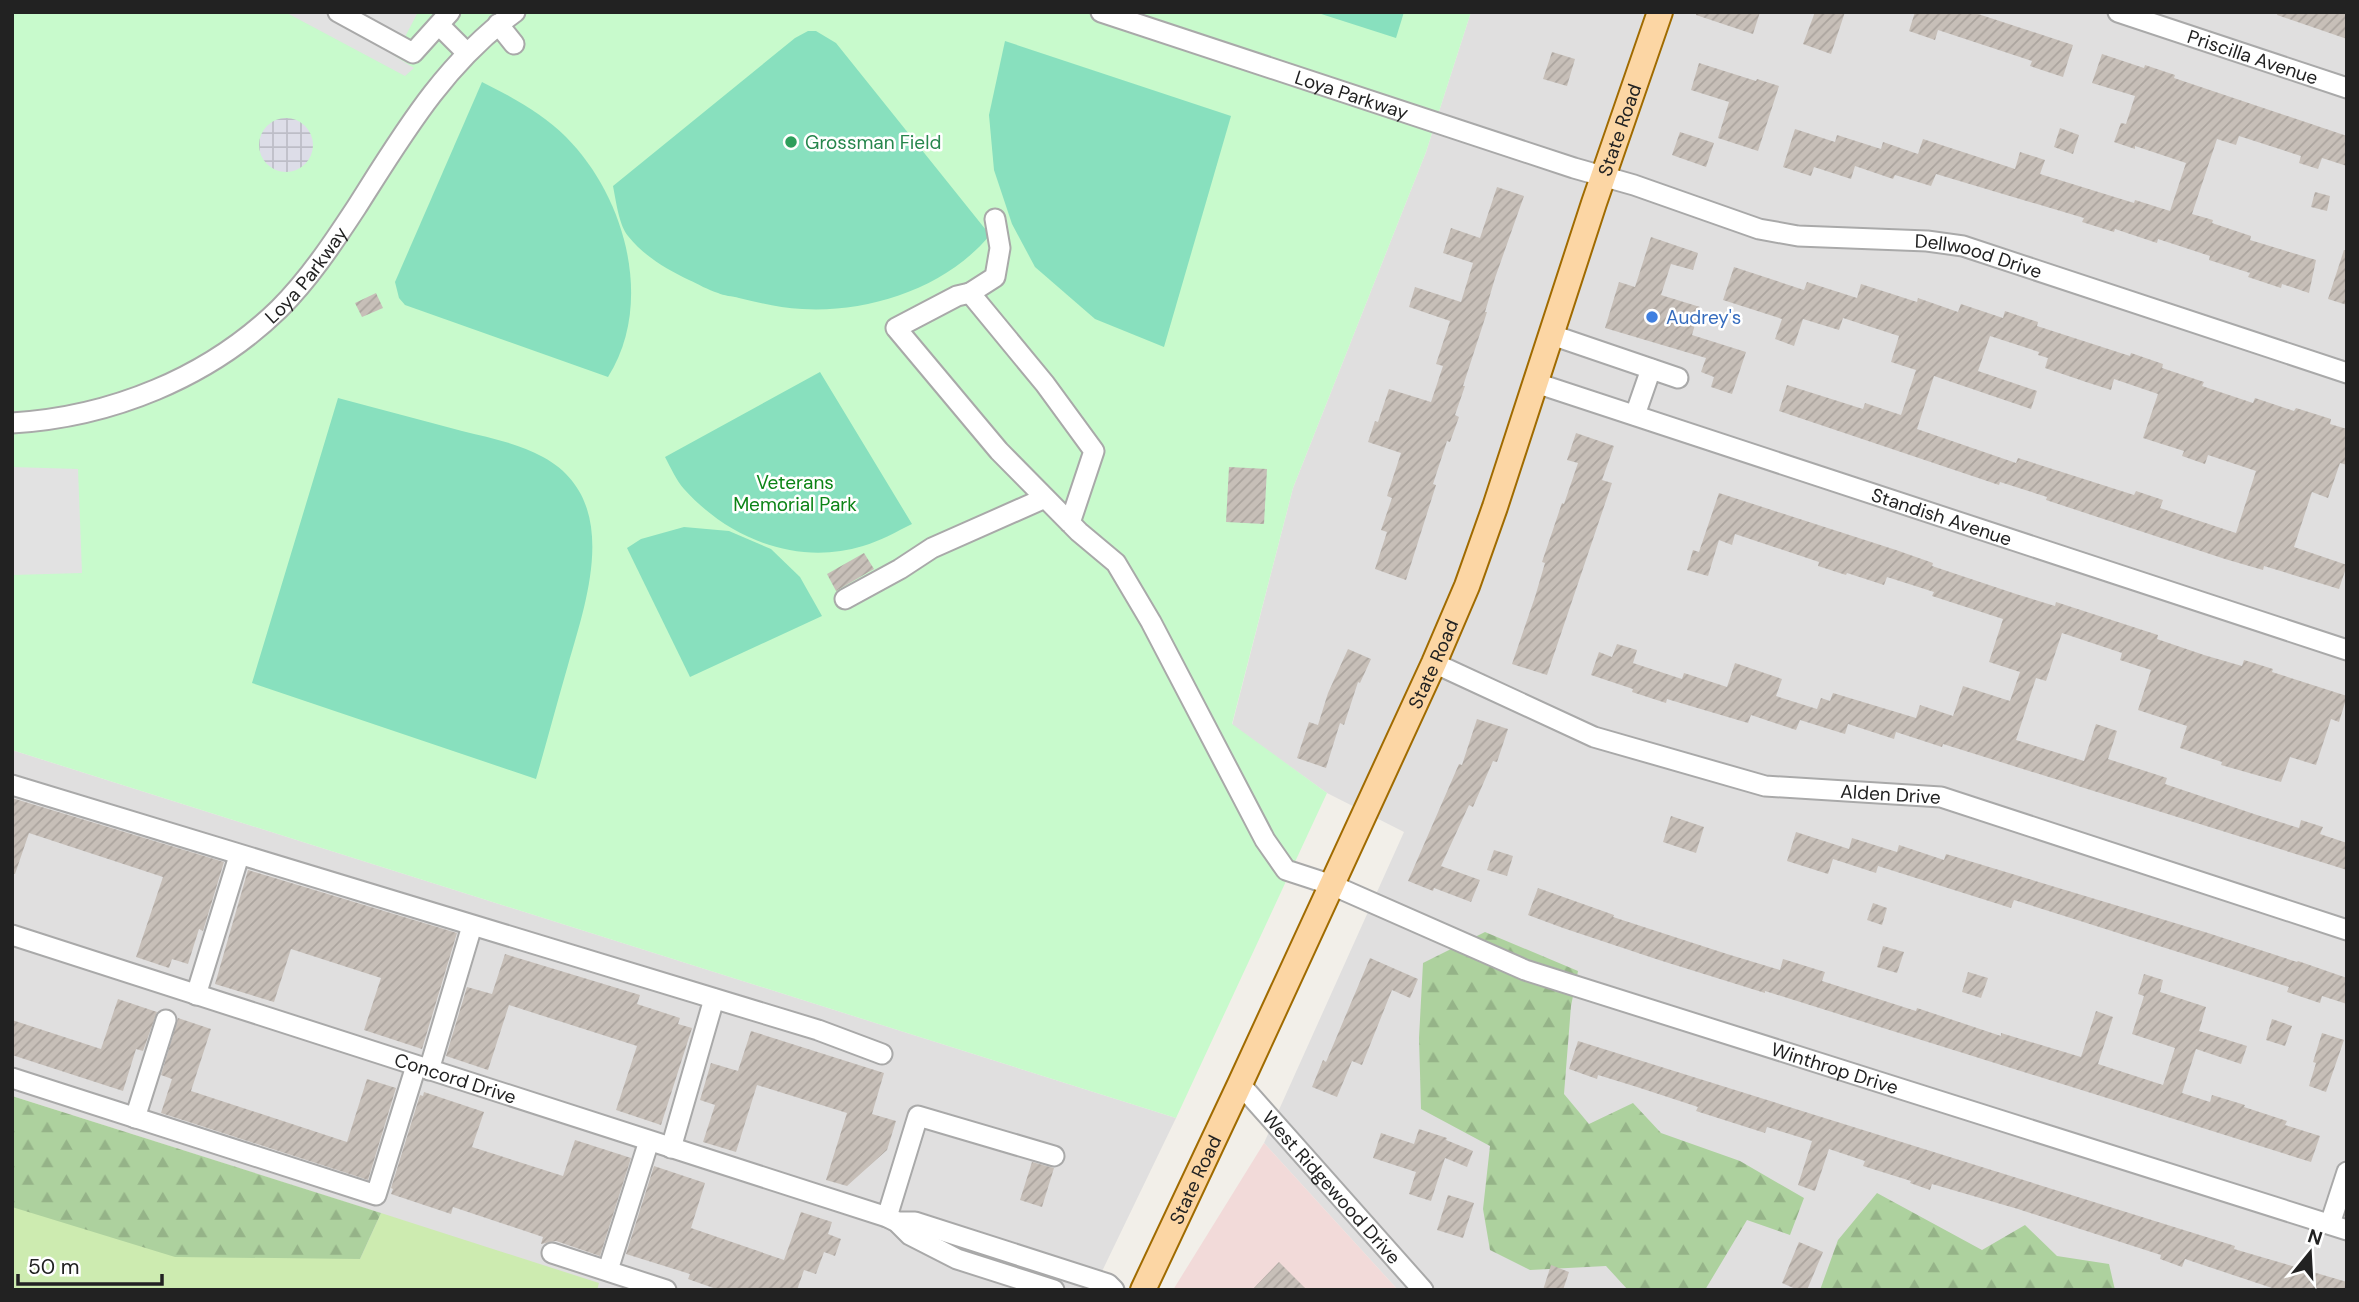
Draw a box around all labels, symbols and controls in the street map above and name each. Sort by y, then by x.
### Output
street label: Priscilla Avenue [2184,24,2321,91]
street label: Loya Parkway [1292,65,1412,126]
street label: State Road [1592,81,1647,179]
place label: Grossman Field [805,130,941,155]
marker: Grossman Field [783,134,799,150]
street label: Loya Parkway [260,221,353,329]
street label: Dellwood Drive [1914,229,2045,284]
place label: Audrey's [1666,305,1741,330]
marker: Audrey's [1644,309,1660,325]
park label: Veterans Memorial Park [733,470,857,517]
street label: Standish Avenue [1868,482,2015,552]
street label: State Road [1403,615,1464,713]
street label: Alden Drive [1840,779,1942,810]
street label: Winthrop Drive [1768,1037,1901,1100]
street label: Concord Drive [391,1047,519,1110]
street label: West Ridgewood Drive [1257,1106,1406,1269]
street label: State Road [1164,1131,1227,1229]
north arrow [2275,1218,2345,1288]
text: N [2305,1223,2326,1251]
scale bar [18,1242,161,1286]
text: 50 m [28,1253,79,1281]

